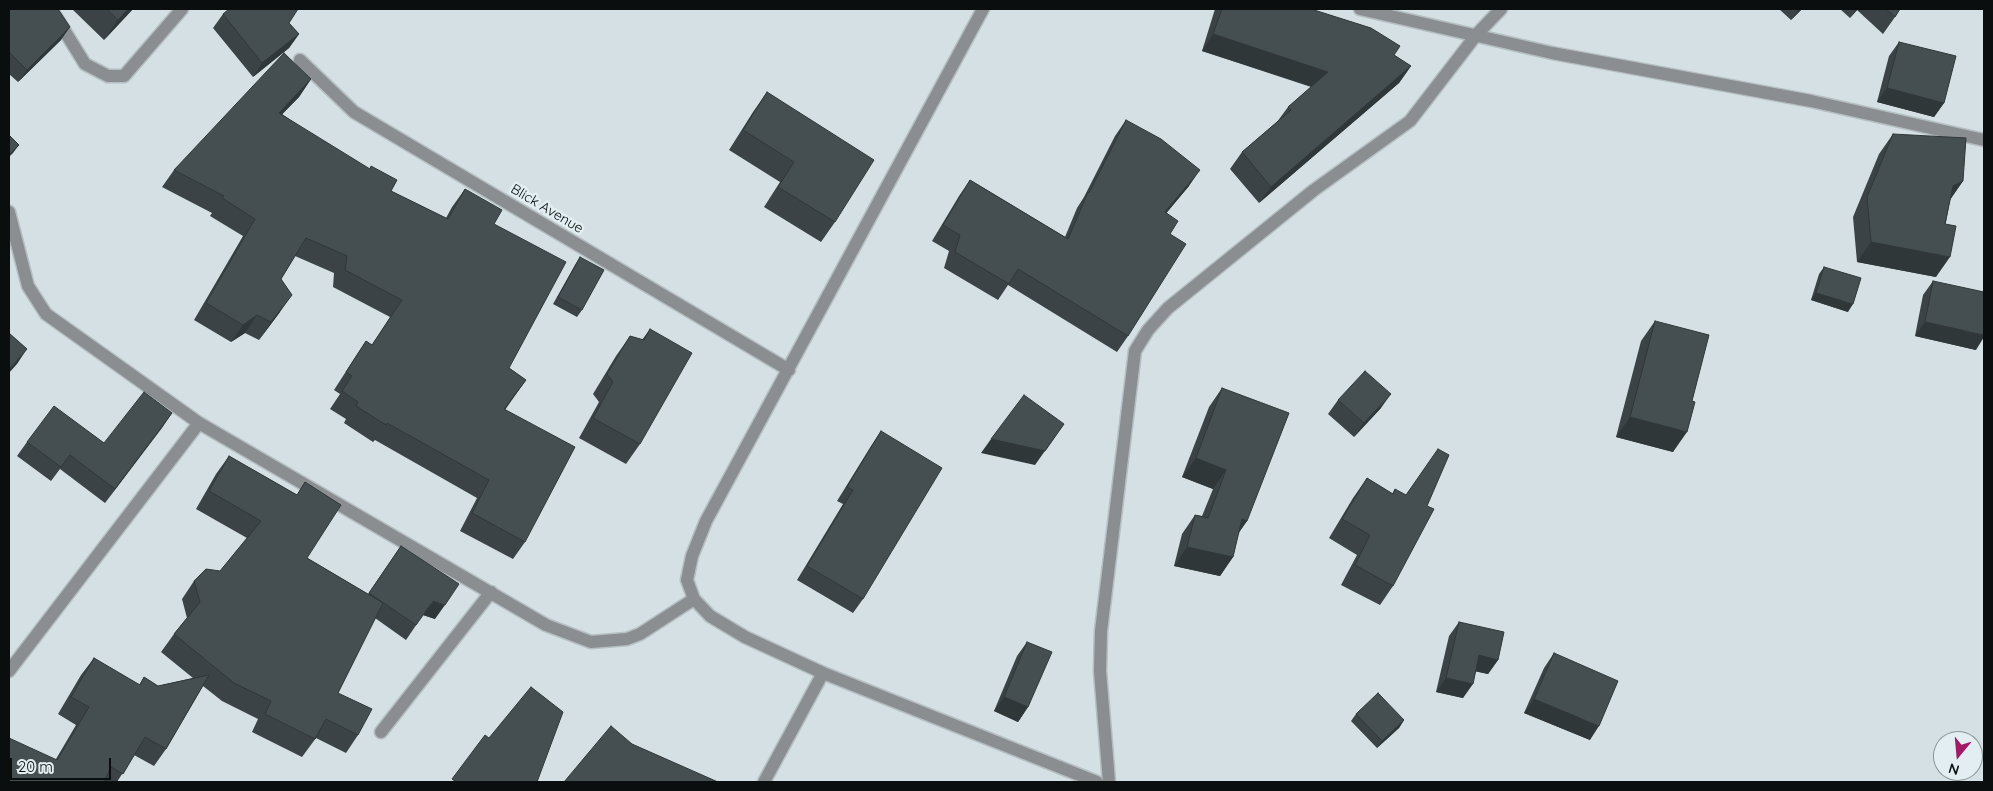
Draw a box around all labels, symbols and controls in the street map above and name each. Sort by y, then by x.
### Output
street label: Blick Avenue [508,181,586,237]
north arrow [1933,731,1983,781]
scale bar [12,748,114,780]
text: 20 m [18,757,53,776]
text: N [1946,759,1961,780]

